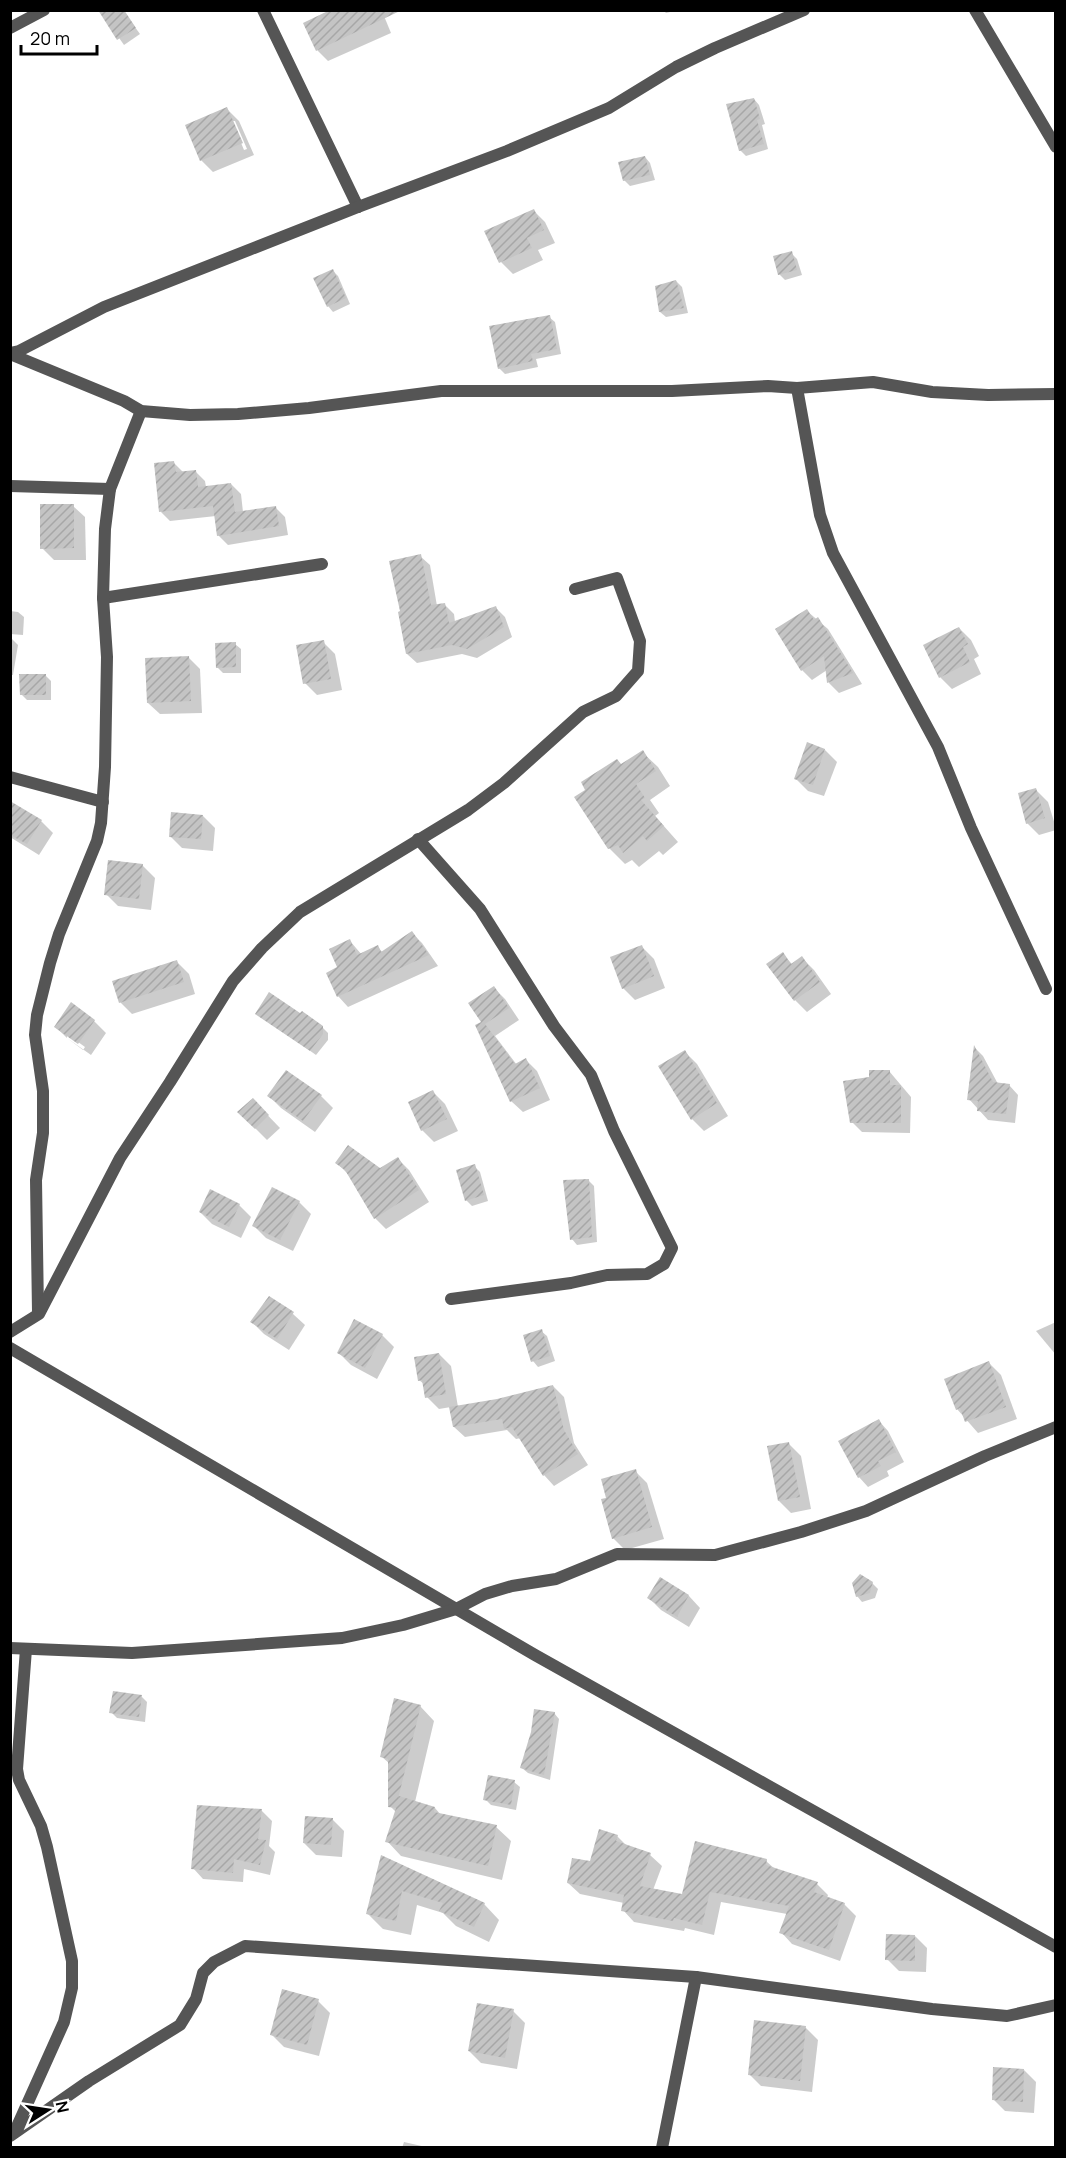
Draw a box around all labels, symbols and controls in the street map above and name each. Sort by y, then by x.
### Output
scale bar [21,18,98,56]
text: 20 m [30,26,70,50]
north arrow [18,2080,78,2140]
text: N [51,2099,75,2115]

